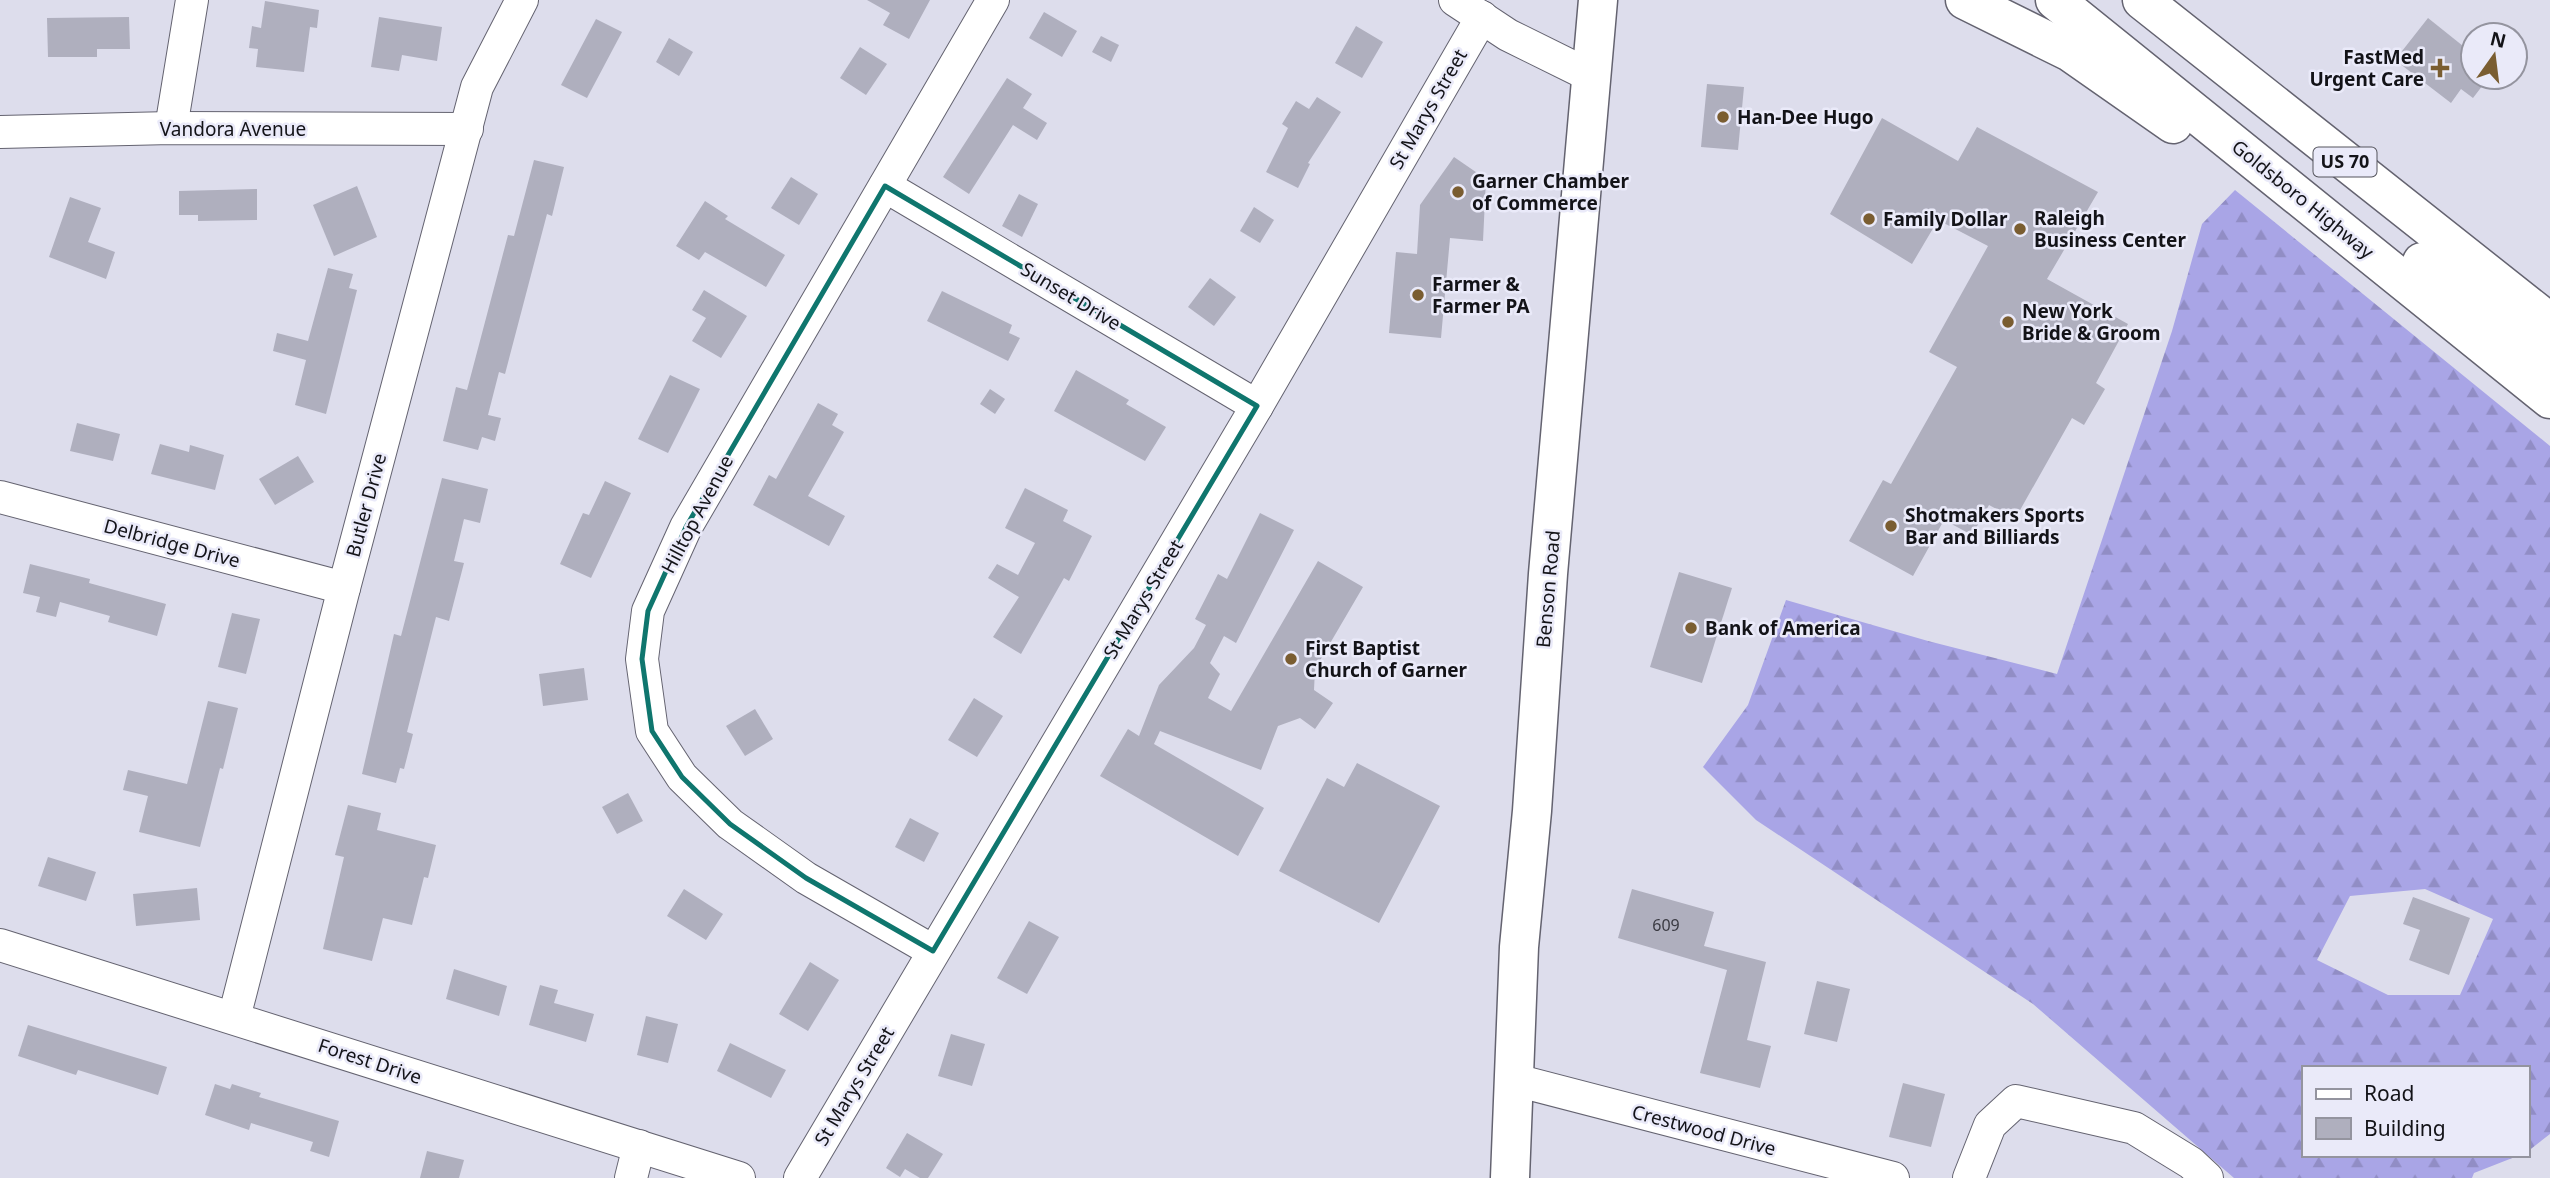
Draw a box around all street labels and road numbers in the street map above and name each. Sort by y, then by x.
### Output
street label: St Marys Street [1383,44,1473,174]
street label: Vandora Avenue [160,116,306,142]
street label: Goldsboro Highway [2227,134,2380,265]
road number: US 70 [2314,148,2376,176]
street label: Sunset Drive [1016,256,1126,336]
street label: Butler Drive [340,450,392,560]
street label: Hilltop Avenue [655,450,739,578]
street label: Delbridge Drive [101,512,243,574]
street label: Benson Road [1530,529,1566,649]
street label: St Marys Street [1097,534,1189,663]
street label: St Marys Street [808,1021,900,1150]
street label: Forest Drive [315,1032,425,1090]
street label: Crestwood Drive [1629,1098,1779,1162]

